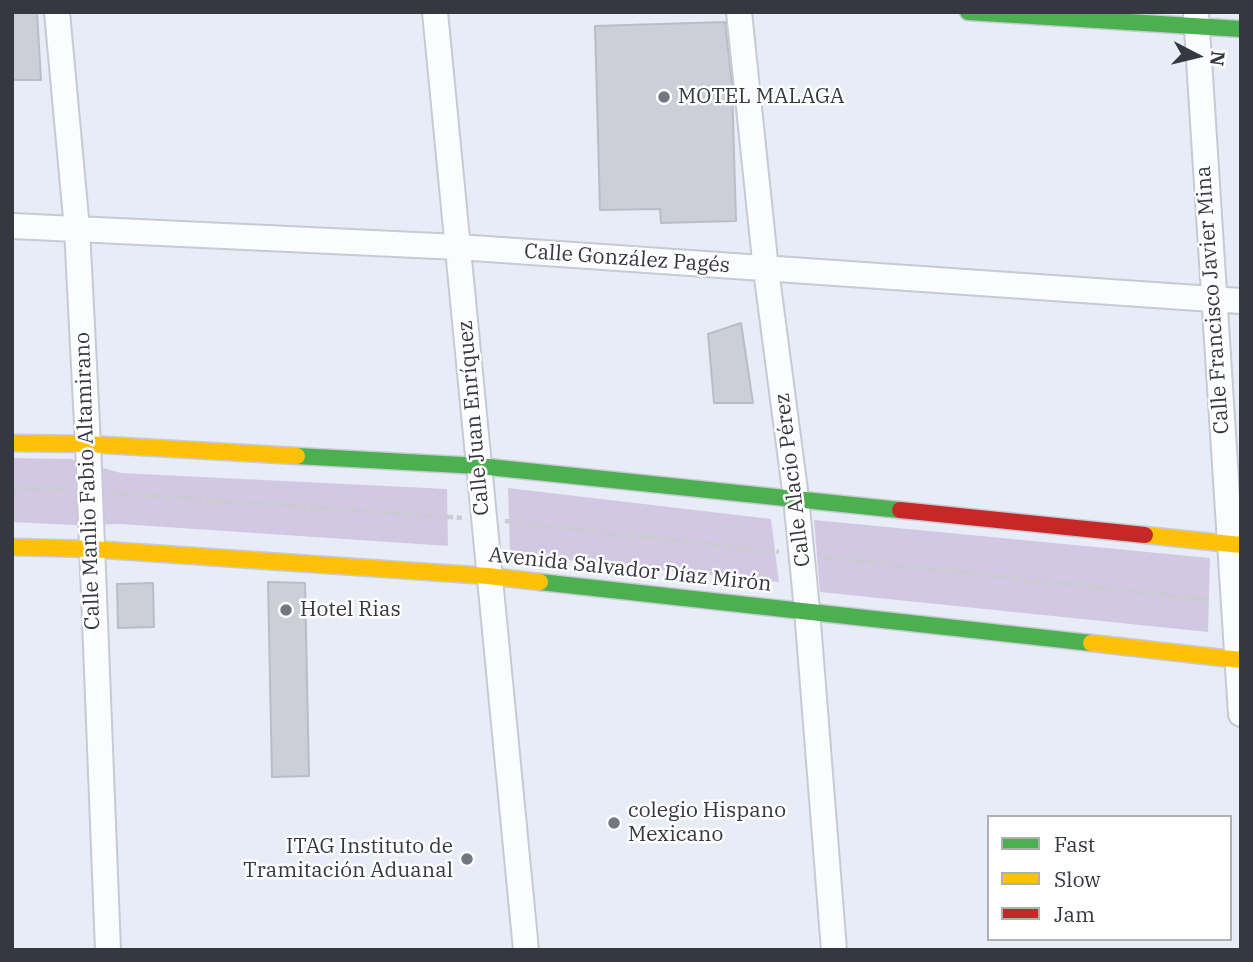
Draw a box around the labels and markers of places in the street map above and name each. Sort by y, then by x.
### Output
place label: MOTEL MALAGA [678,84,844,110]
marker: MOTEL MALAGA [656,89,672,105]
place label: Hotel Rias [300,597,401,623]
marker: Hotel Rias [278,602,294,618]
place label: colegio Hispano Mexicano [628,798,786,848]
marker: colegio Hispano Mexicano [606,815,622,831]
place label: ITAG Instituto de Tramitación Aduanal [243,834,453,884]
marker: ITAG Instituto de Tramitación Aduanal [459,851,475,867]

